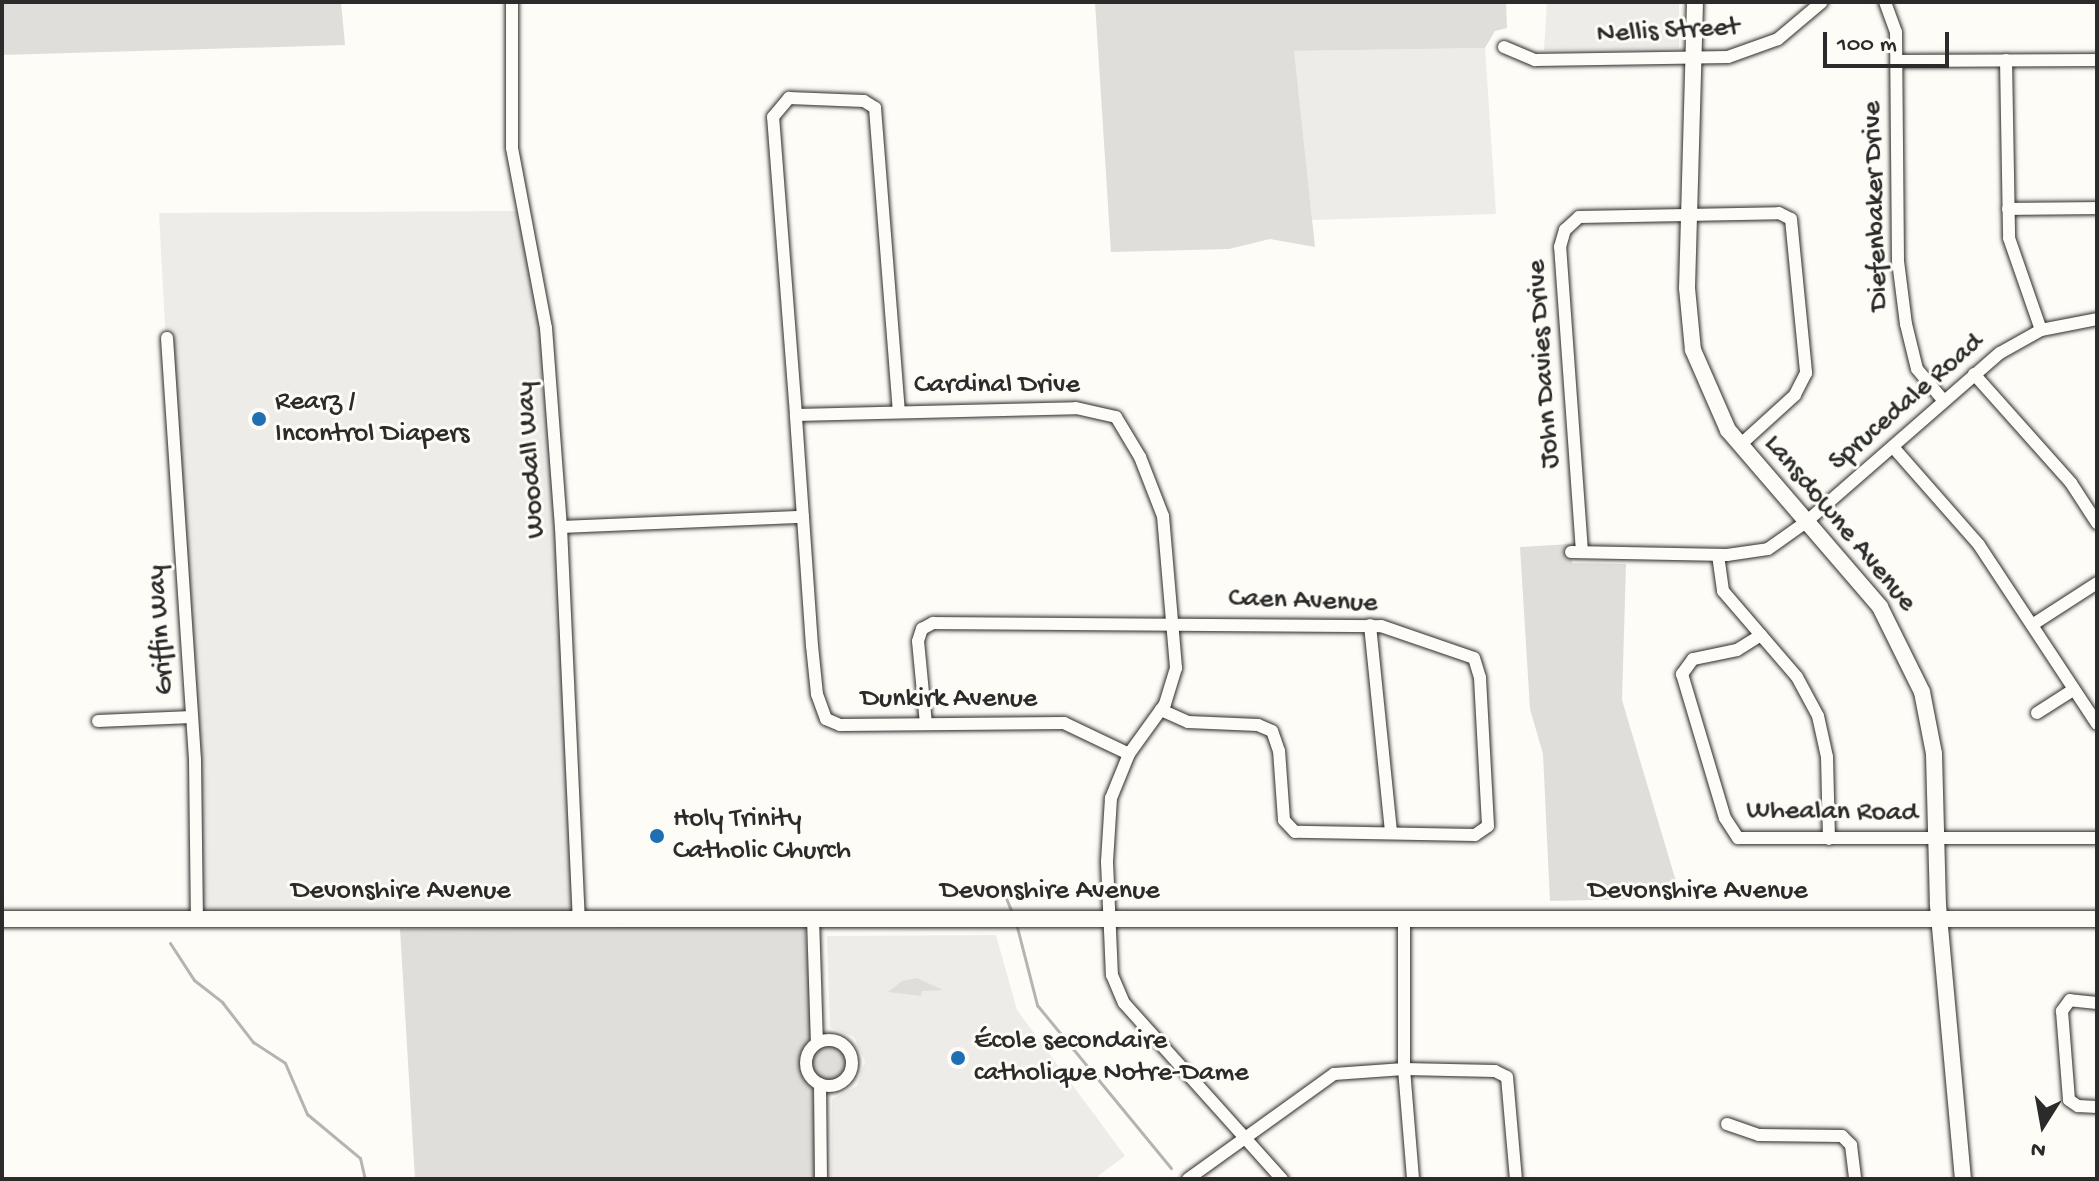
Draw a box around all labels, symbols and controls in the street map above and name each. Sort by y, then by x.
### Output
street label: Nellis Street [1596,11,1740,53]
scale bar [1827,16,1953,66]
text: 100 m [1837,31,1897,60]
street label: Diefenbaker Drive [1857,101,1897,311]
street label: John Davies Drive [1521,259,1569,469]
street label: Sprucedale Road [1823,327,1991,479]
street label: Cardinal Drive [914,369,1080,403]
street label: Woodall Way [510,381,554,539]
place label: Rearz / Incontrol Diapers [275,386,469,452]
marker: Rearz / Incontrol Diapers [250,410,268,428]
street label: Lansdowne Avenue [1755,429,1923,619]
street label: Griffin Way [141,564,183,696]
street label: Caen Avenue [1228,583,1378,621]
street label: Dunkirk Avenue [861,683,1037,717]
street label: Whealan Road [1746,795,1918,831]
place label: Holy Trinity Catholic Church [673,803,851,869]
marker: Holy Trinity Catholic Church [648,827,666,845]
street label: Devonshire Avenue [291,875,511,909]
street label: Devonshire Avenue [940,875,1160,909]
street label: Devonshire Avenue [1588,875,1808,909]
place label: École secondaire catholique Notre-Dame [974,1025,1249,1091]
marker: École secondaire catholique Notre-Dame [949,1049,967,1067]
north arrow [2003,1085,2083,1165]
text: N [2029,1134,2048,1163]

